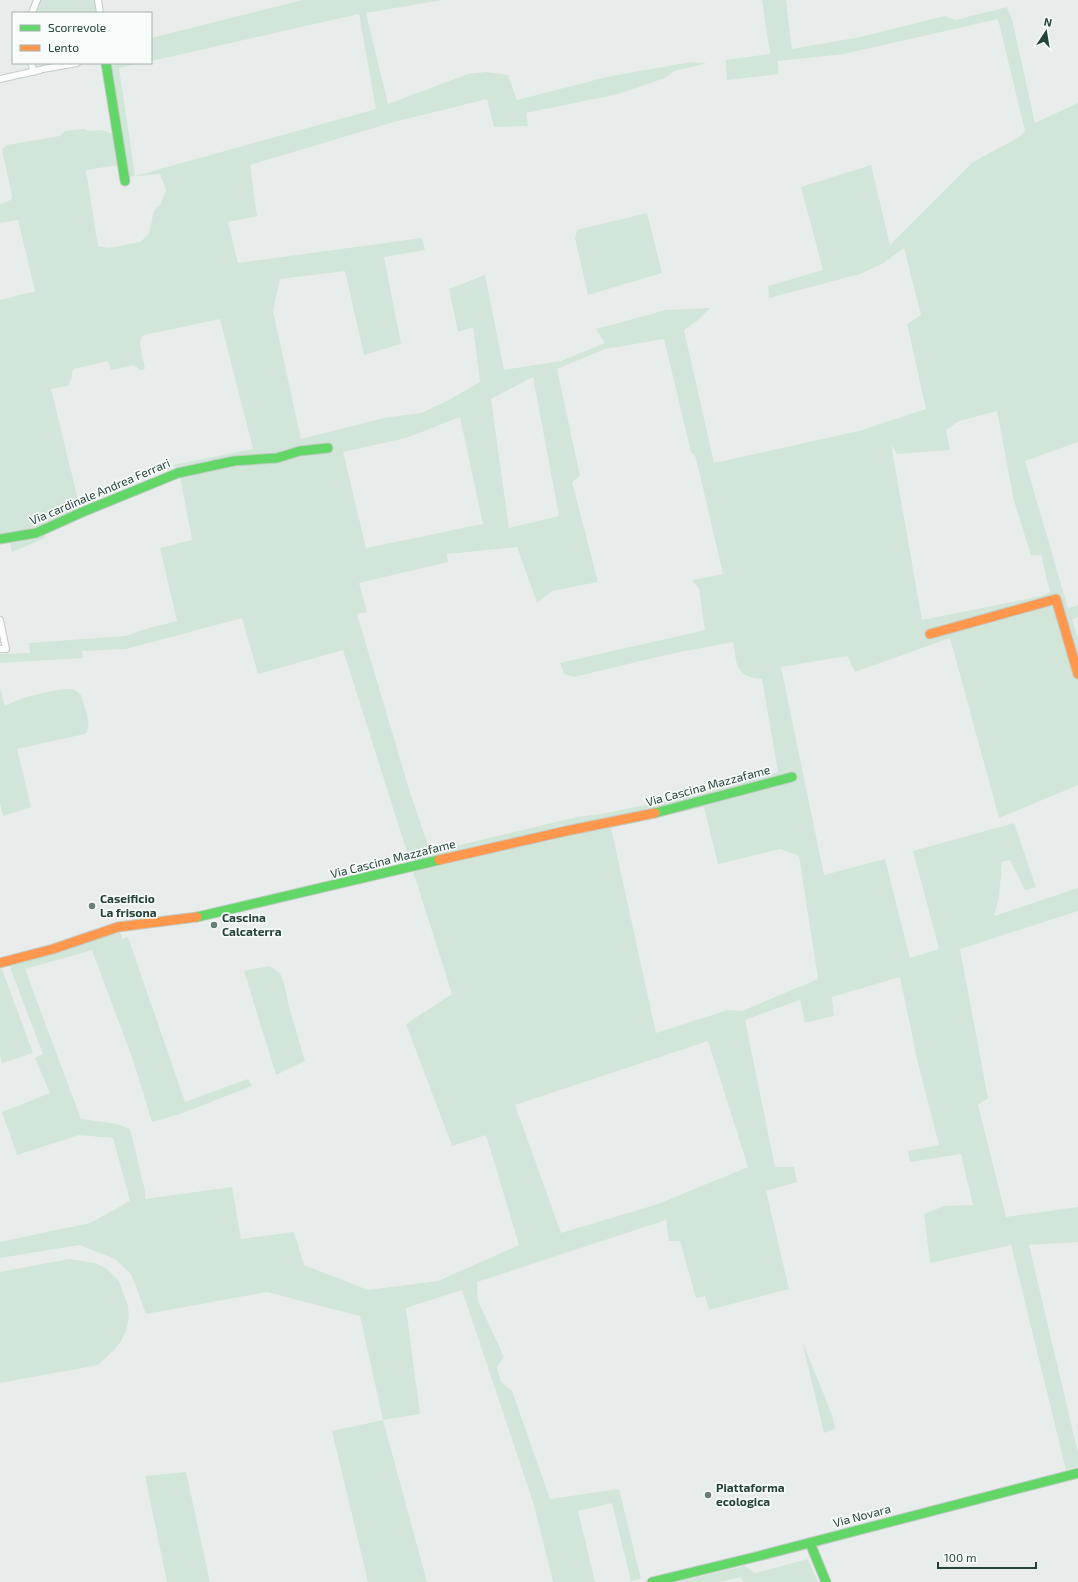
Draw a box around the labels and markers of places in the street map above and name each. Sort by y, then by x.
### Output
place label: Caseificio La frisona [100,891,157,919]
marker: Caseificio La frisona [87,901,97,911]
place label: Cascina Calcaterra [222,910,282,938]
marker: Cascina Calcaterra [209,920,219,930]
place label: Piattaforma ecologica [716,1480,785,1508]
marker: Piattaforma ecologica [703,1490,713,1500]

